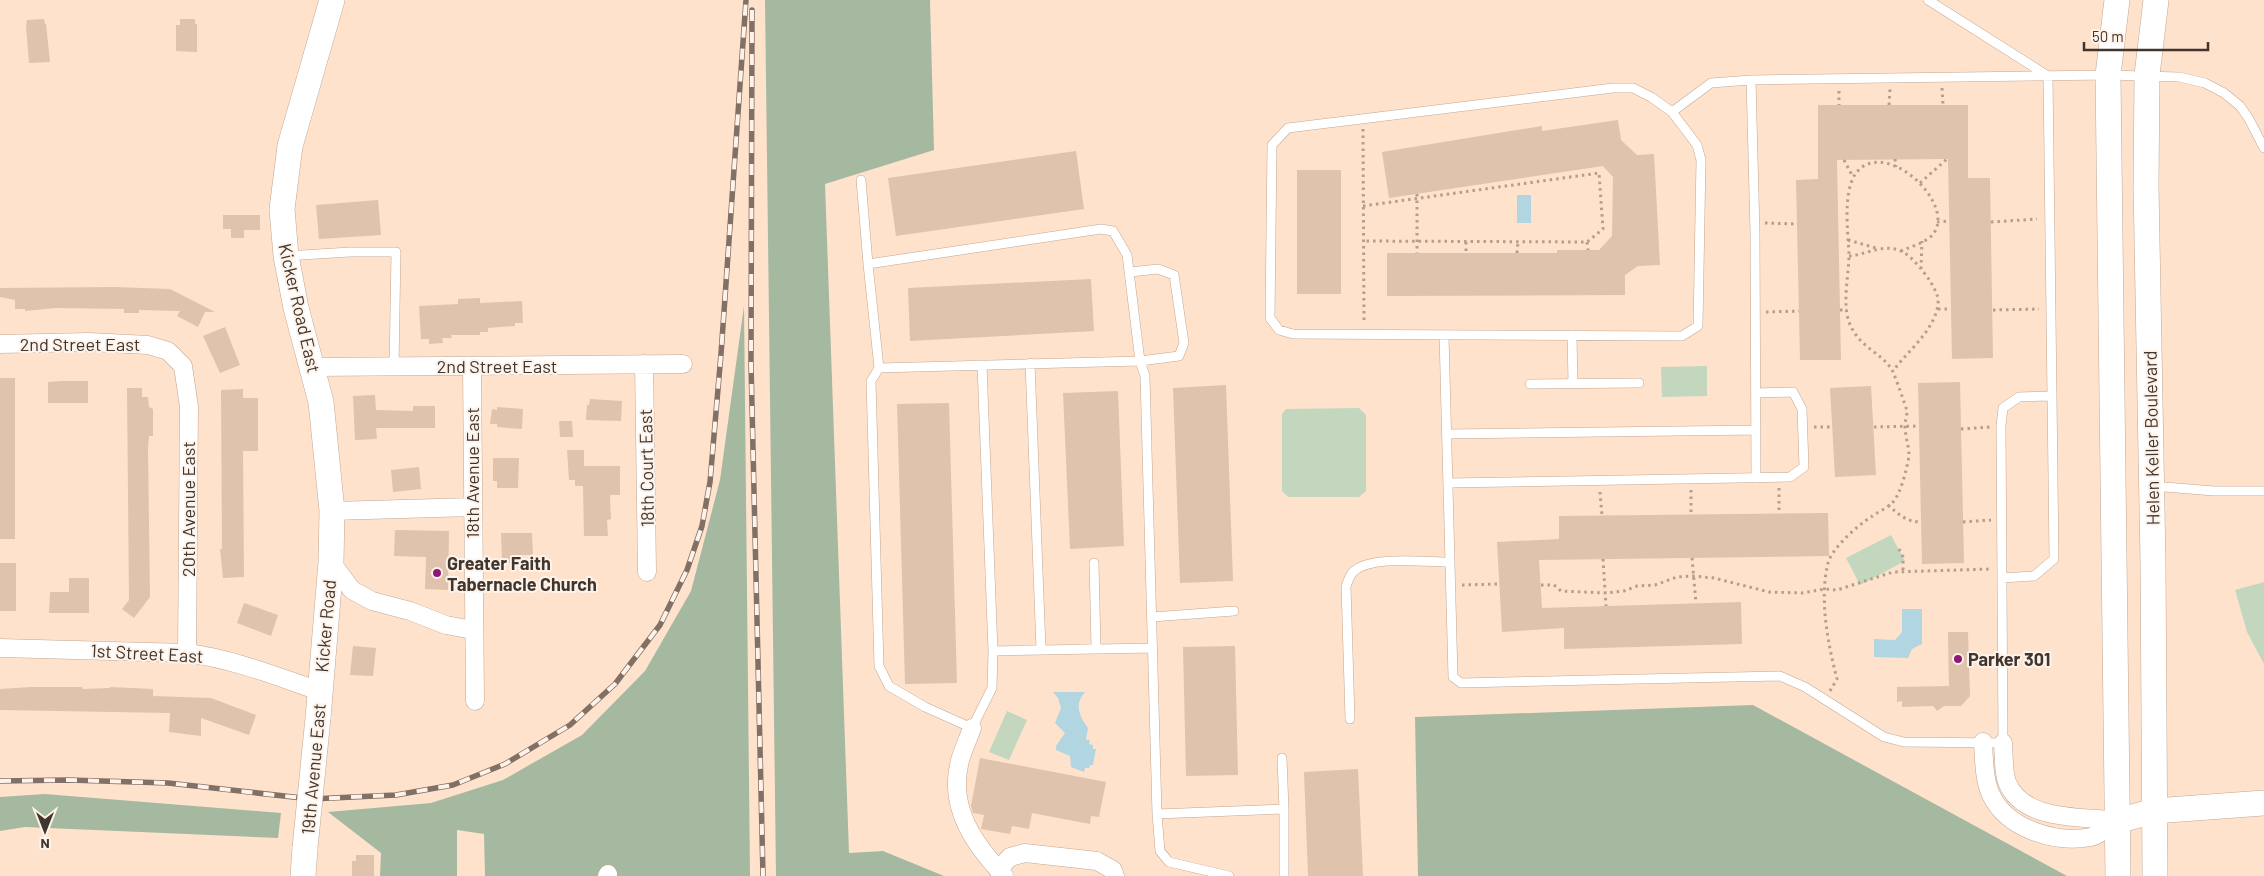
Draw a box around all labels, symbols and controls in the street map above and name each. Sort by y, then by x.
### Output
scale bar [2084,20,2208,52]
text: 50 m [2092,27,2124,45]
street label: Kicker Road East [274,241,326,375]
street label: 2nd Street East [20,333,140,355]
street label: Helen Keller Boulevard [2138,350,2164,526]
street label: 2nd Street East [437,355,557,377]
street label: 18th Avenue East [461,407,483,539]
street label: 18th Court East [634,409,658,527]
street label: 20th Avenue East [177,441,199,577]
place label: Greater Faith Tabernacle Church [447,552,597,595]
marker: Greater Faith Tabernacle Church [431,567,443,579]
street label: Kicker Road [310,579,340,673]
street label: 1st Street East [90,639,204,667]
place label: Parker 301 [1968,648,2050,670]
marker: Parker 301 [1952,653,1964,665]
street label: 19th Avenue East [296,702,330,836]
north arrow [20,806,70,856]
text: N [40,836,50,853]

